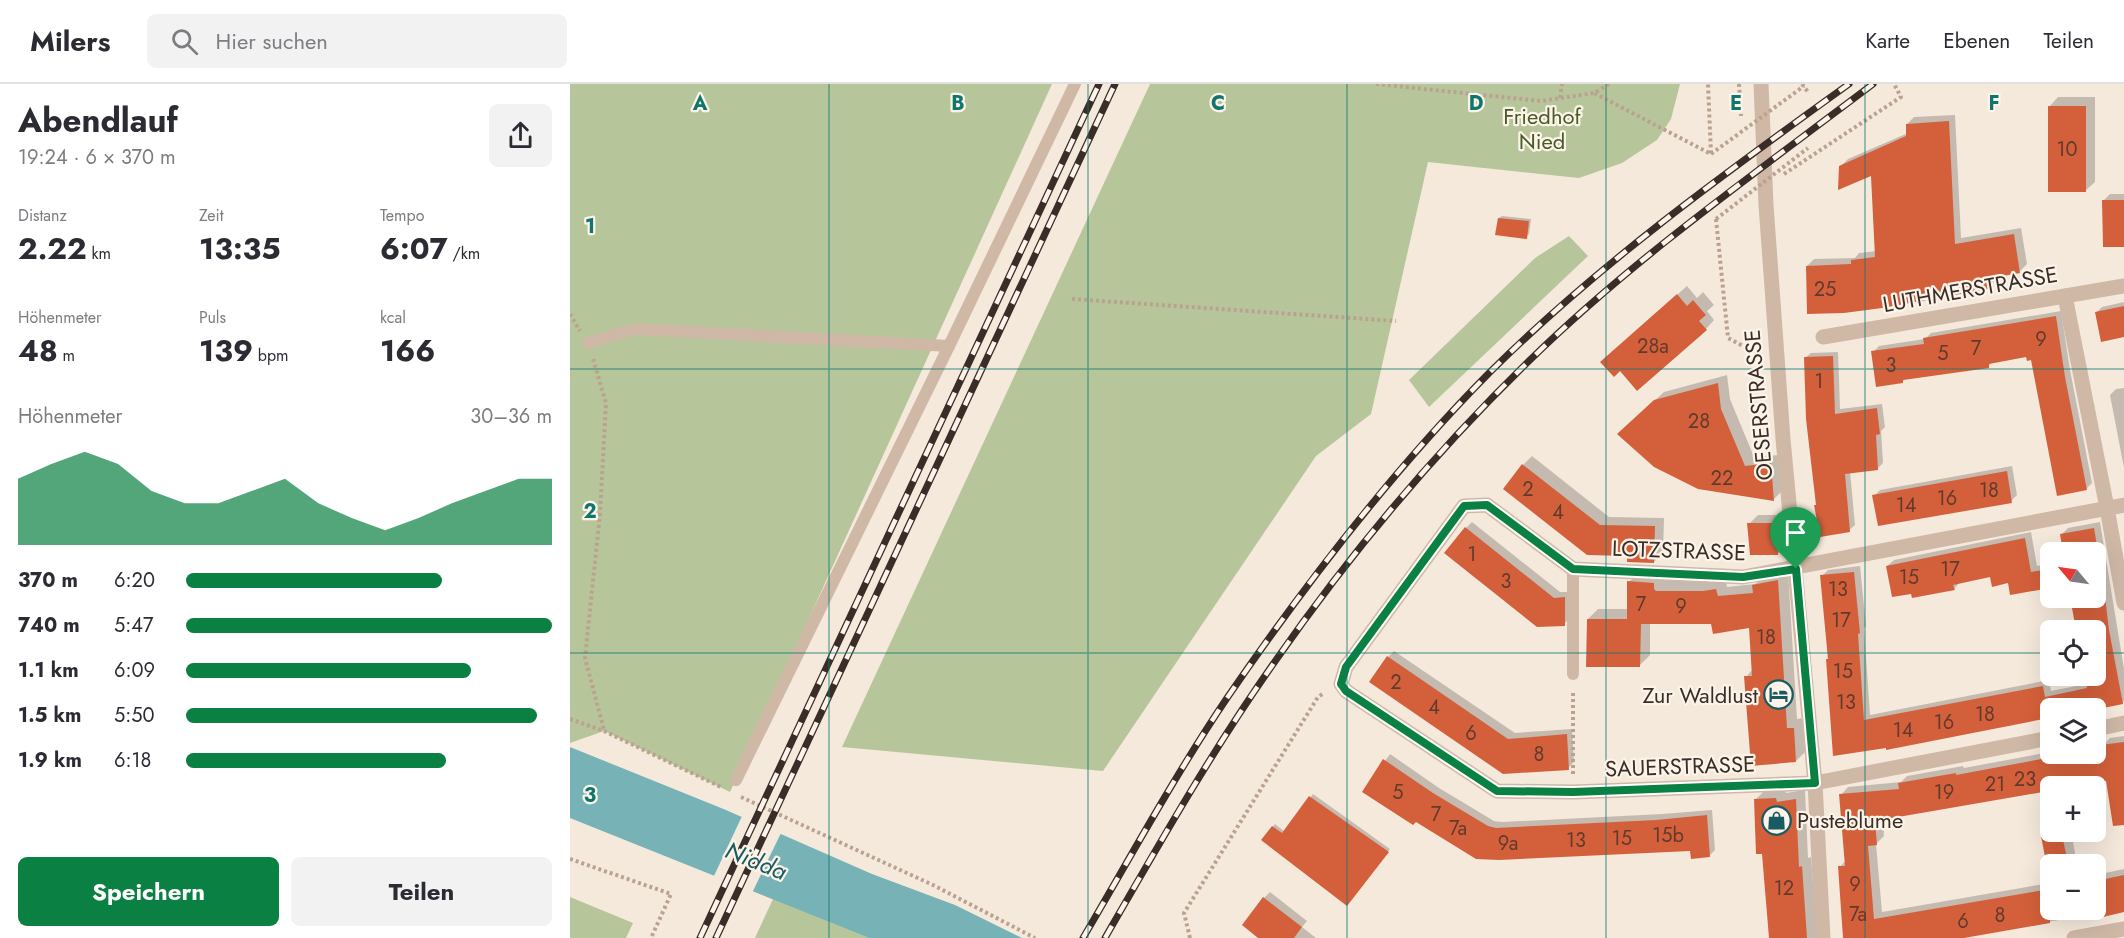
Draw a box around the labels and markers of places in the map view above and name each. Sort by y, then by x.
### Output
pin [1770,507,1821,569]
place label: Zur Waldlust [1642,679,1759,711]
hotel icon: Zur Waldlust [1763,679,1795,711]
shop icon: Pusteblume [1760,804,1792,836]
place label: Pusteblume [1797,804,1903,836]

